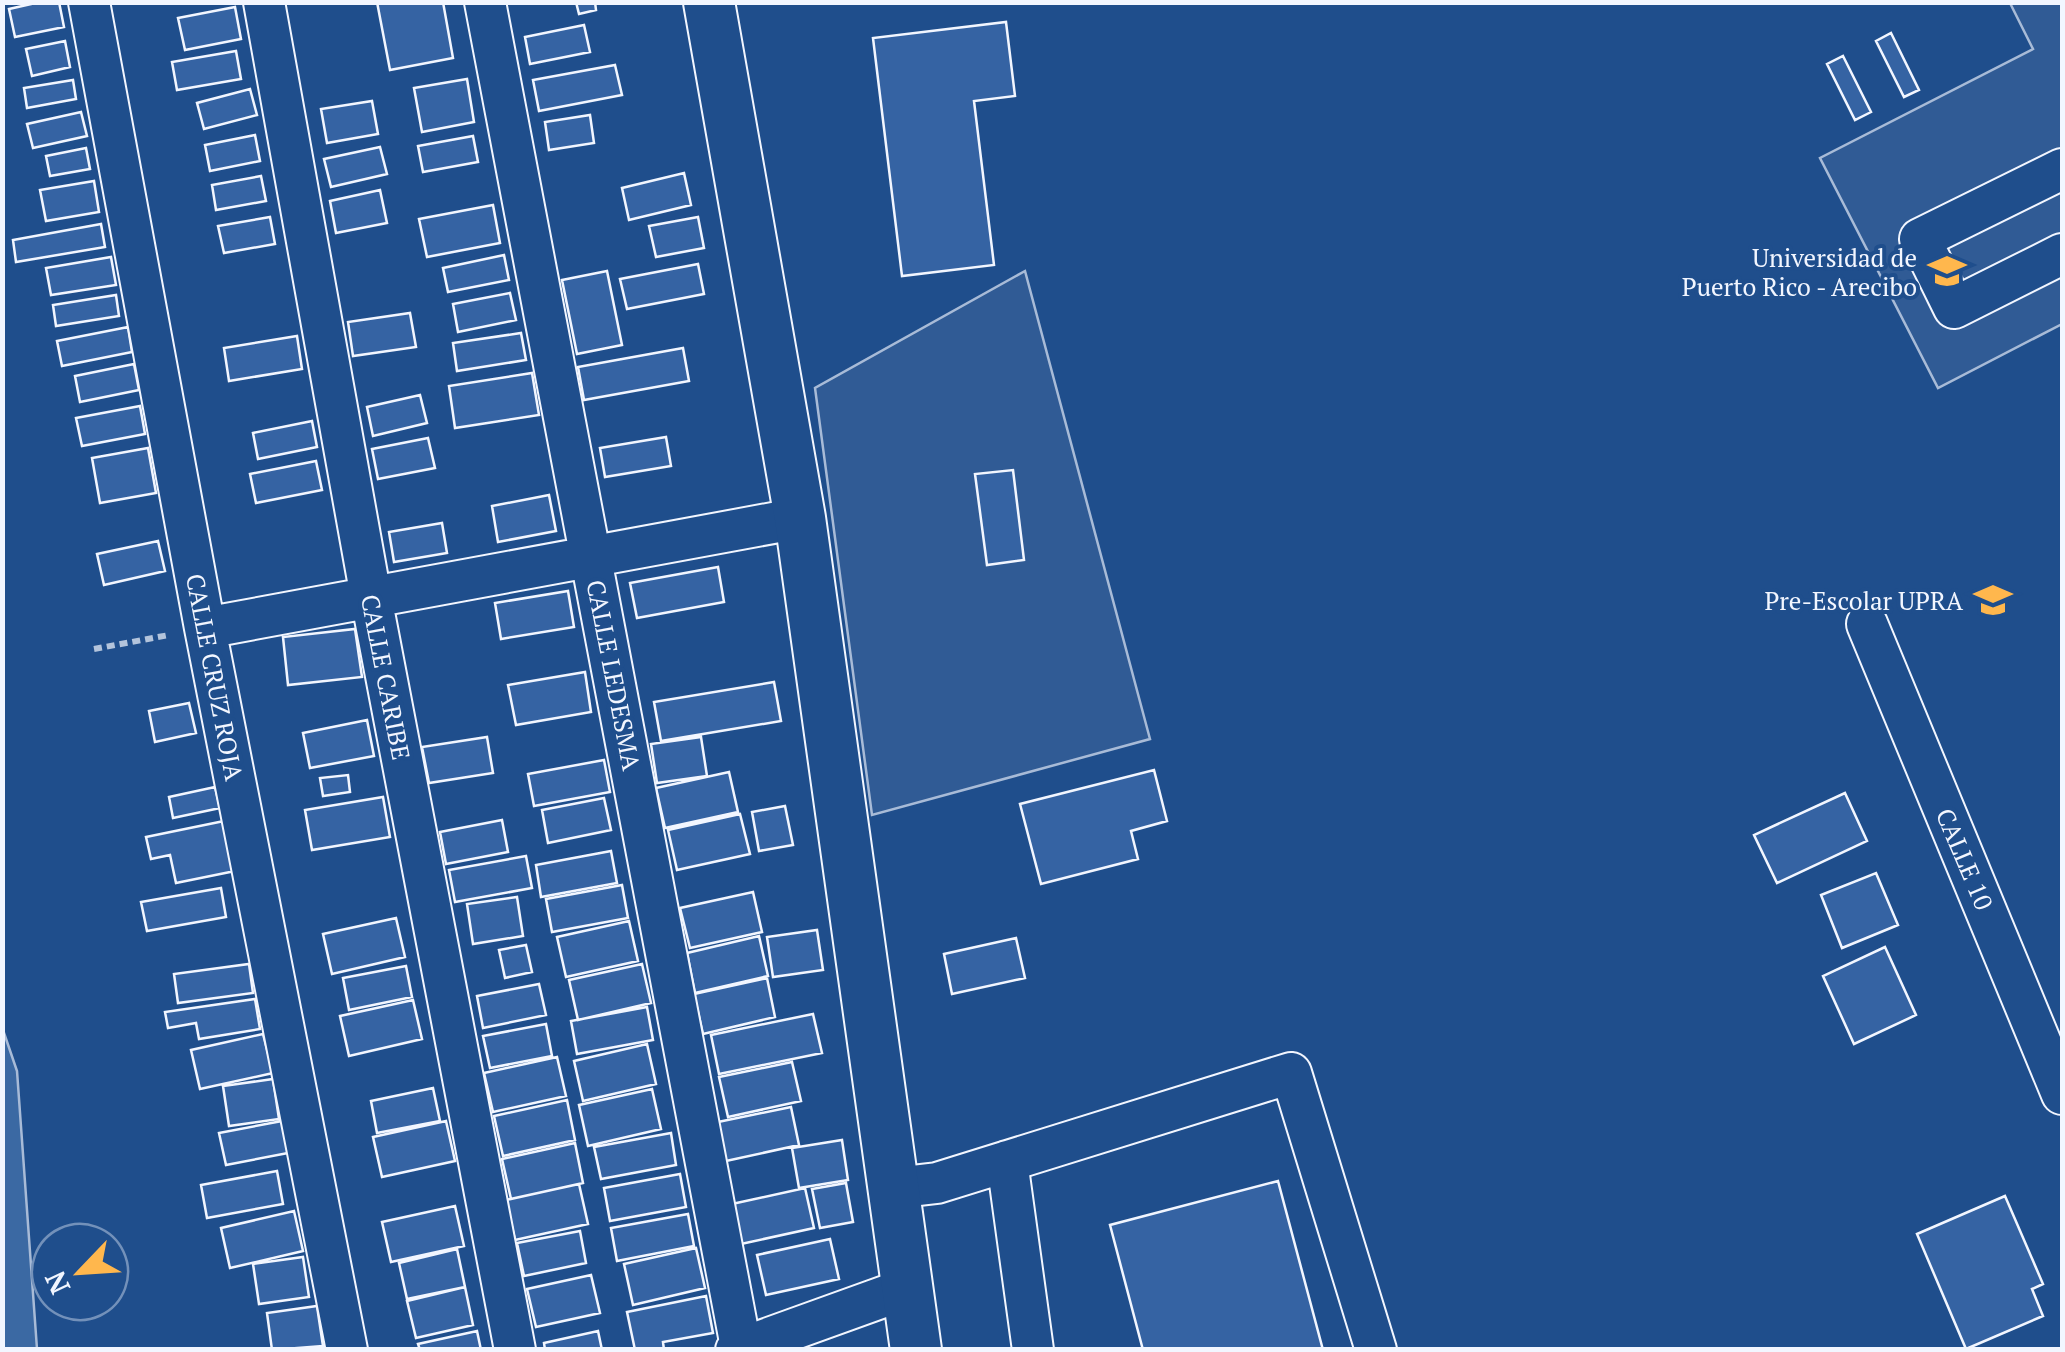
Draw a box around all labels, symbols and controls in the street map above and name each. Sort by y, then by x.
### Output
place label: Universidad de Puerto Rico - Arecibo [1682,241,1917,303]
school or university icon: Universidad de Puerto Rico - Arecibo [1926,250,1968,292]
street label: CALLE CRUZ ROJA [179,571,251,784]
street label: CALLE LEDESMA [579,577,649,774]
school or university icon: Pre-Escolar UPRA [1972,579,2014,621]
place label: Pre-Escolar UPRA [1764,584,1964,617]
street label: CALLE CARIBE [354,591,418,763]
street label: CALLE 10 [1929,803,2001,915]
north arrow [30,1222,130,1322]
text: N [36,1265,78,1300]

